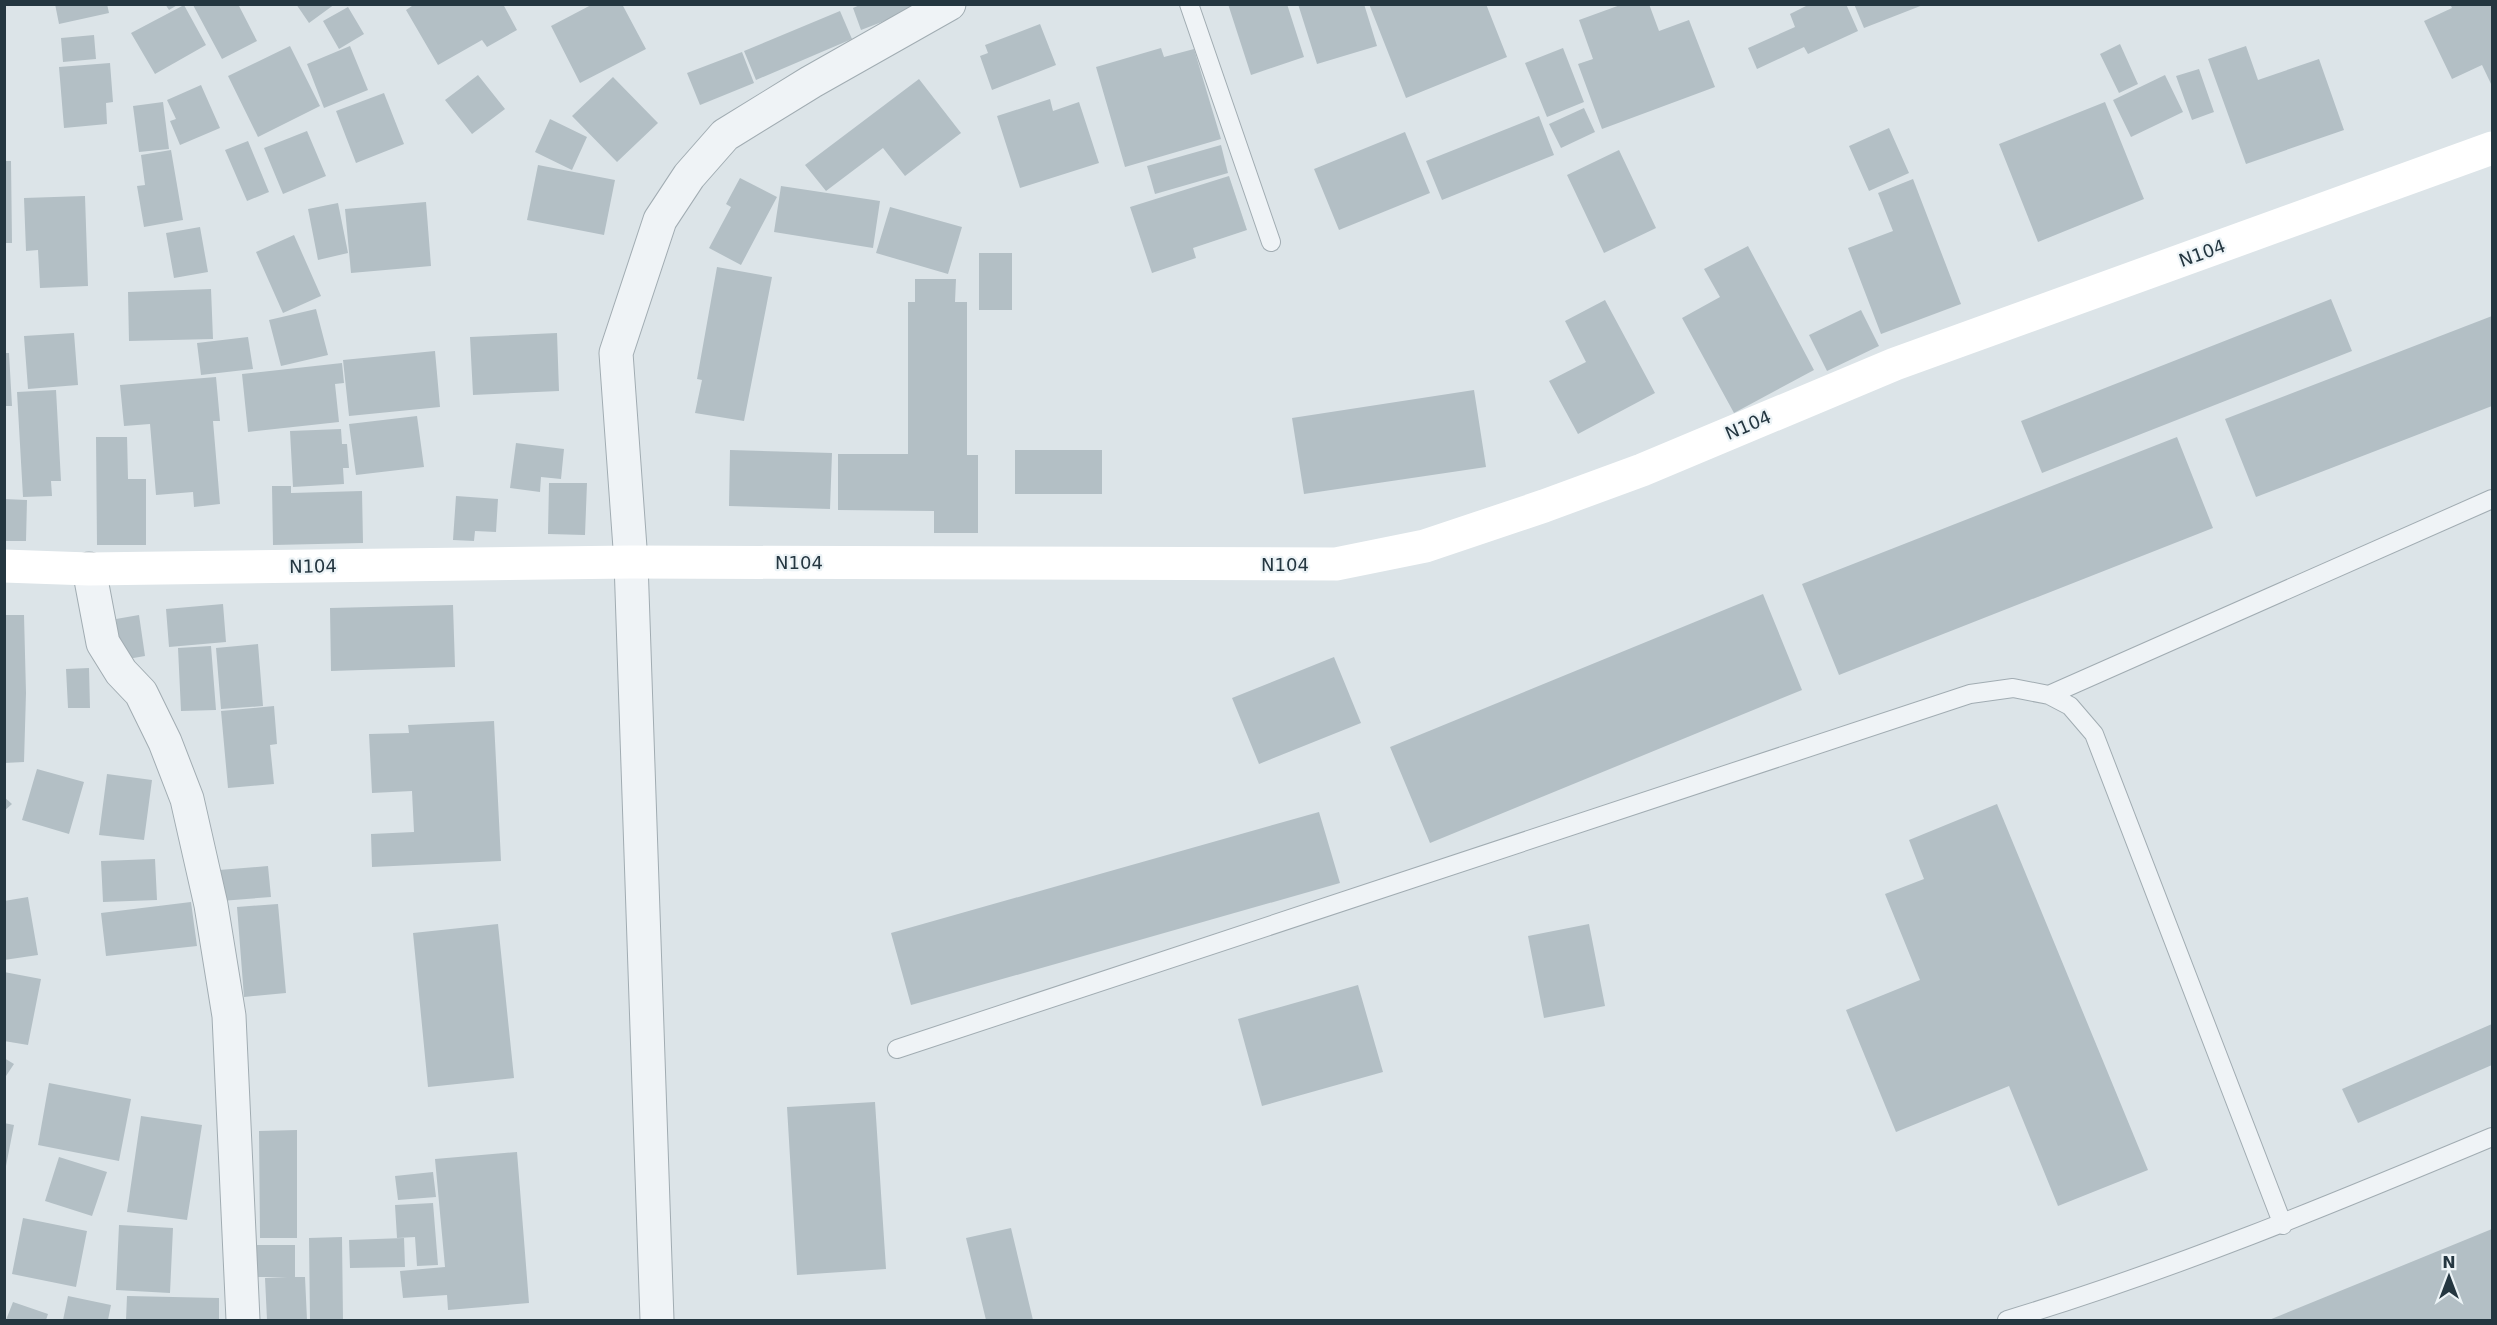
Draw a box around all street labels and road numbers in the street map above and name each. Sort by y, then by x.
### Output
street label: N104 [2176,235,2228,271]
street label: N104 [1722,406,1774,444]
street label: N104 [775,552,823,573]
street label: N104 [1261,554,1309,575]
street label: N104 [289,555,337,577]

